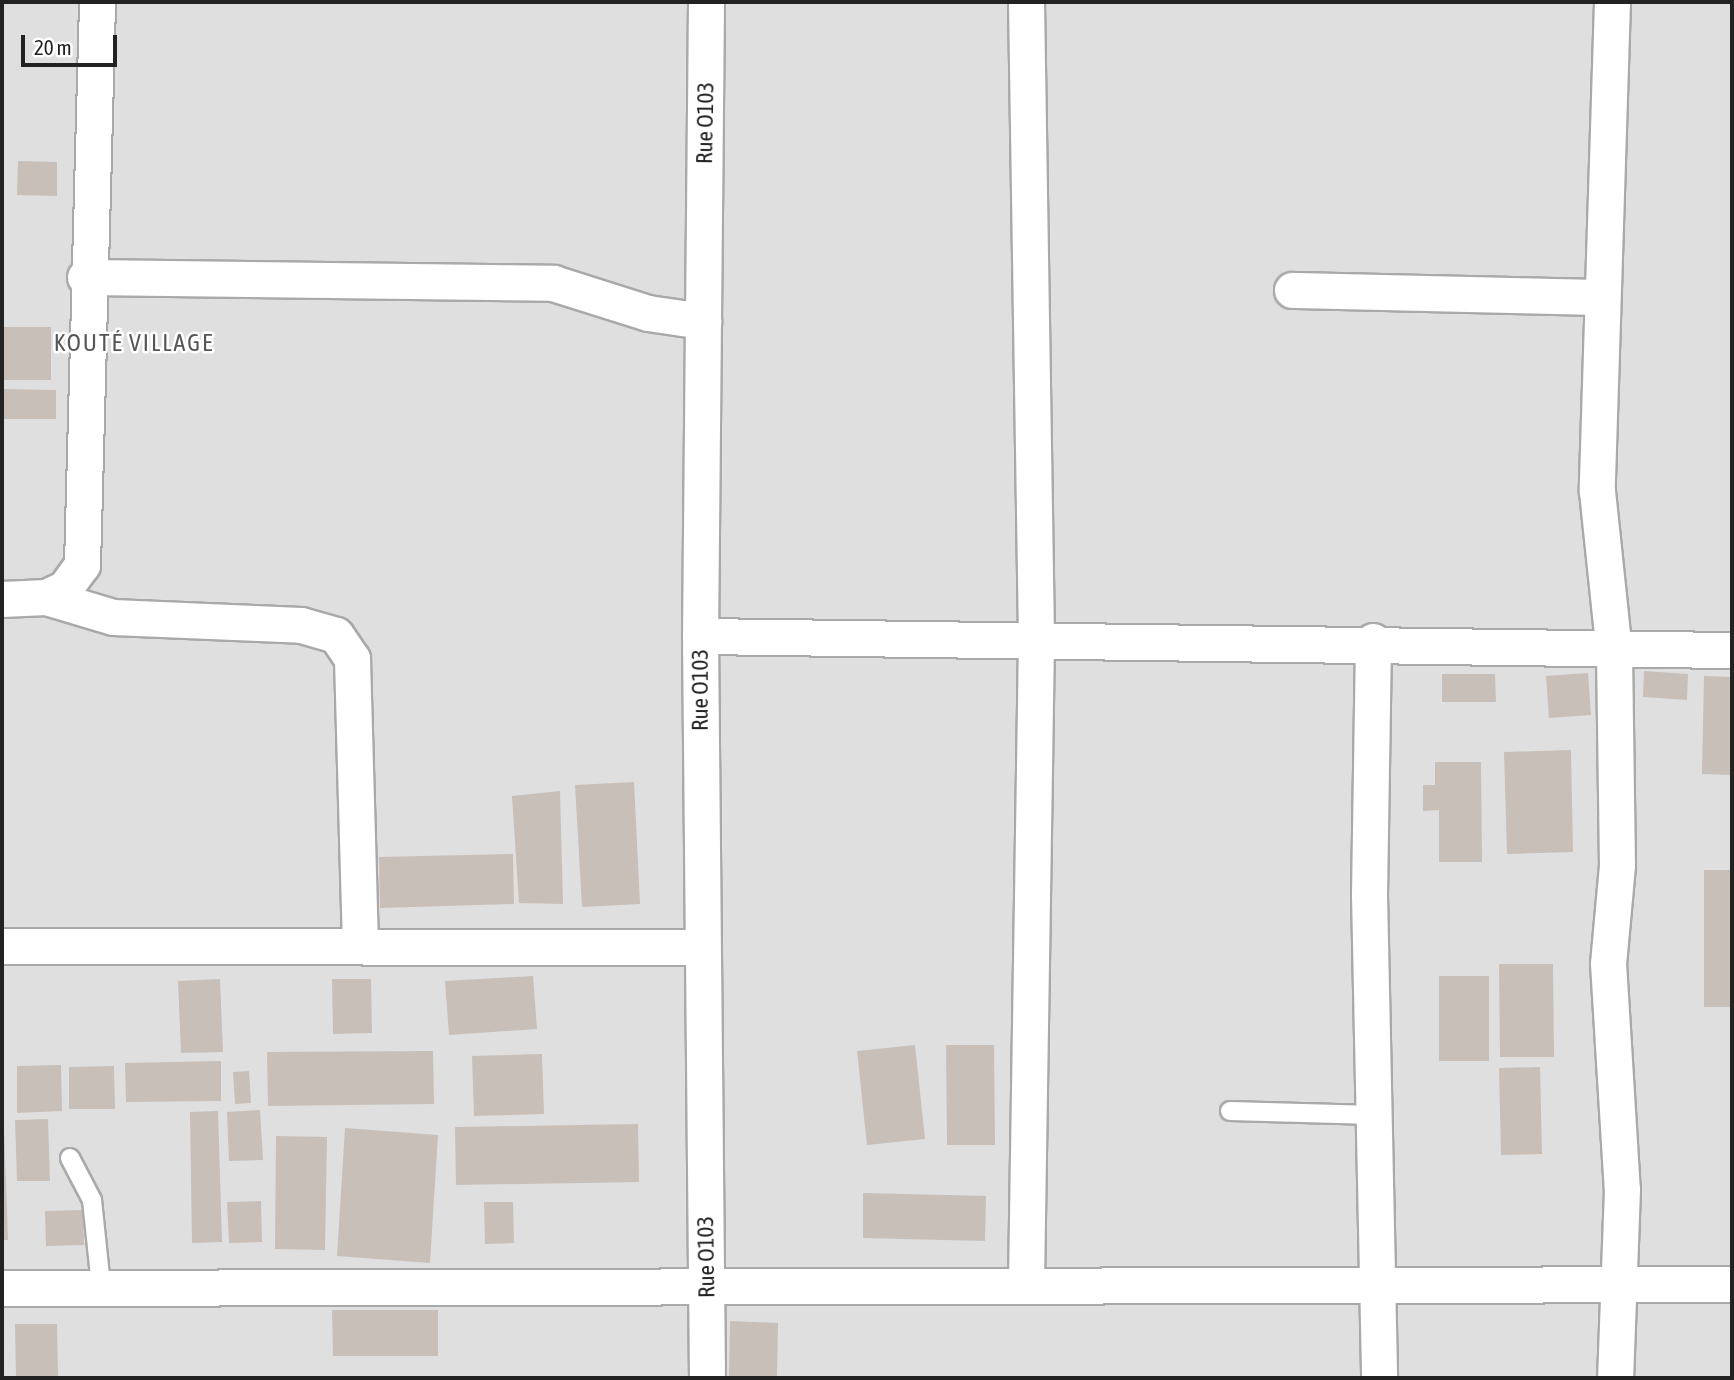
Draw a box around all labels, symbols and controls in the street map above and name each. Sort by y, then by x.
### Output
scale bar [24,21,121,65]
text: 20 m [34,35,72,59]
street label: Rue O103 [690,82,720,164]
district label: KOUTÉ VILLAGE [55,329,213,357]
street label: Rue O103 [686,649,714,731]
street label: Rue O103 [691,1216,721,1298]

